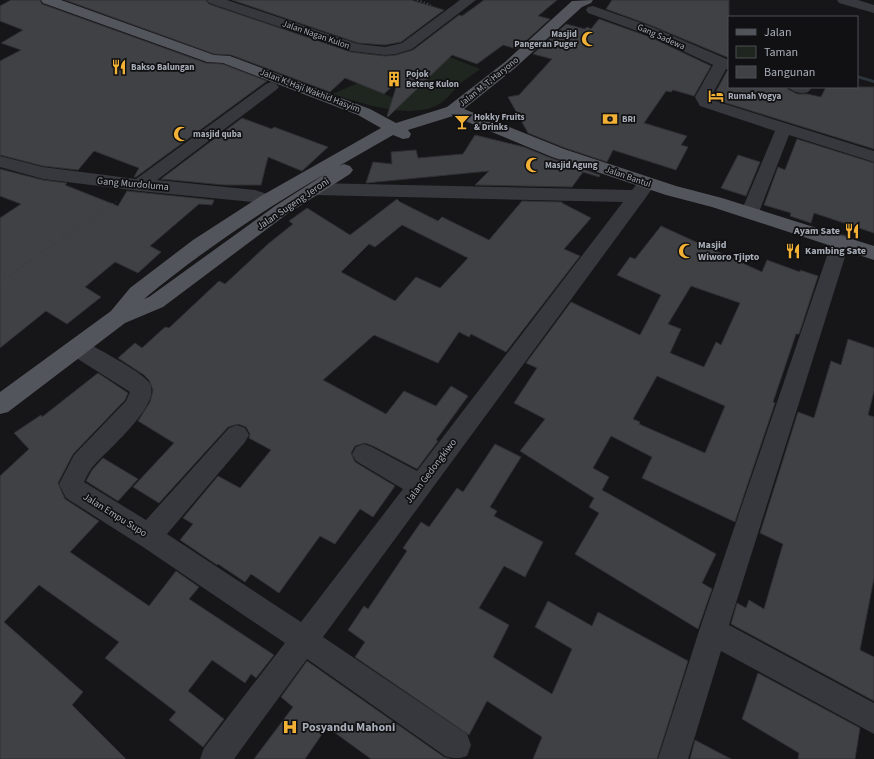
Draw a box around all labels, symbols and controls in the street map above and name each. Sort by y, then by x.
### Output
legend [728,16,858,88]
street label: Jalan Nagan Kulon [281,17,352,53]
street label: Gang Sadewa [635,21,687,53]
text: Jalan [764,24,791,41]
place label: Masjid Pangeran Puger [514,28,577,51]
mosque icon: Masjid Pangeran Puger [580,30,598,48]
text: Taman [764,44,798,61]
street label: Jalan M. T. Haryono [456,54,522,110]
restaurant icon: Bakso Balungan [110,58,128,76]
place label: Bakso Balungan [131,61,194,74]
text: Bangunan [764,64,815,81]
street label: Jalan K. Haji Wakhid Hasyim [258,66,362,116]
place label: Pojok Beteng Kulon [406,68,459,91]
building icon: Pojok Beteng Kulon [385,70,403,88]
hotel icon: Rumah Yogya [707,87,725,105]
place label: Rumah Yogya [728,90,782,103]
bank icon: BRI [601,110,619,128]
place label: Hokky Fruits & Drinks [474,111,524,134]
bar icon: Hokky Fruits & Drinks [453,113,471,131]
place label: BRI [622,113,636,126]
mosque icon: masjid quba [172,125,190,143]
place label: masjid quba [193,128,242,141]
mosque icon: Masjid Agung [524,156,542,174]
place label: Masjid Agung [545,159,598,172]
street label: Jalan Bantul [603,163,653,191]
street label: Gang Murdoluma [96,174,170,194]
street label: Jalan Sugeng Jeroni [254,175,332,233]
restaurant icon: Ayam Sate [843,222,861,240]
place label: Ayam Sate [793,224,840,238]
place label: Masjid Wiworo Tjipto [698,238,760,264]
mosque icon: Masjid Wiworo Tjipto [677,242,695,260]
restaurant icon: Kambing Sate [784,242,802,260]
place label: Kambing Sate [805,244,866,258]
street label: Jalan Gedongkiwo [402,436,460,506]
street label: Jalan Empu Supo [80,490,150,540]
hospital icon: Posyandu Mahoni [281,718,299,736]
place label: Posyandu Mahoni [302,719,395,736]

